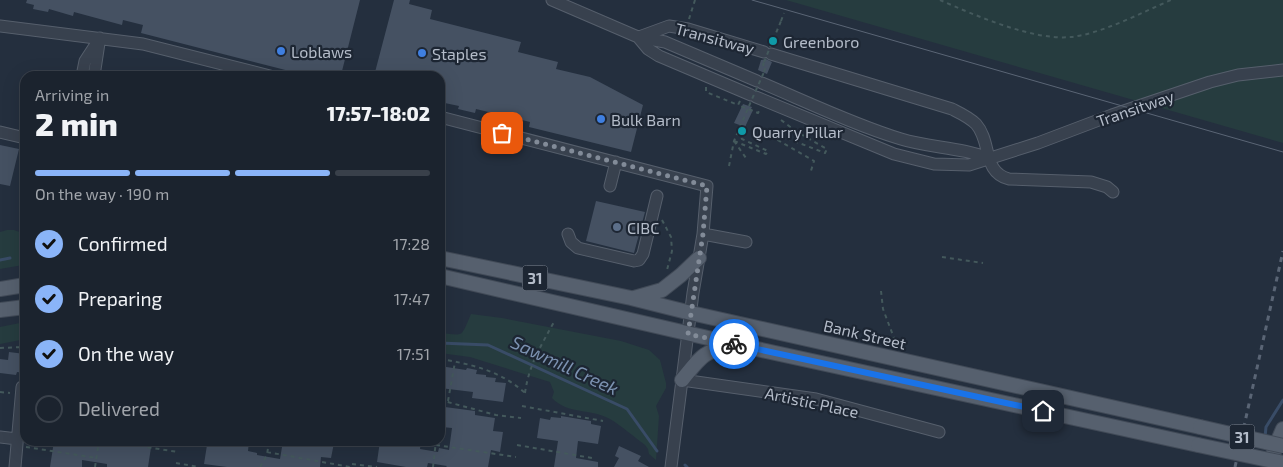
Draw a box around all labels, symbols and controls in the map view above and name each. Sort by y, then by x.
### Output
street label: Transitway [673,18,757,58]
place label: Greenboro [783,32,859,51]
marker: Greenboro [767,35,779,47]
place label: Loblaws [291,42,352,61]
place label: Staples [432,44,487,63]
marker: Loblaws [275,45,287,57]
marker: Staples [416,47,428,59]
text: Arriving in [35,85,109,104]
street label: Transitway [1094,86,1177,130]
text: 17:57–18:02 [327,102,430,125]
text: 2 min [35,104,118,142]
place label: Bulk Barn [611,110,681,129]
pin [481,112,523,154]
marker: Bulk Barn [595,113,607,125]
icon: bag [488,119,516,147]
place label: Quarry Pillar [752,122,844,142]
marker: Quarry Pillar [736,125,748,137]
text: On the way · 190 m [35,184,169,203]
place label: CIBC [627,218,659,237]
marker: CIBC [611,221,623,233]
icon: check [35,230,63,258]
text: Confirmed [78,232,168,255]
text: 17:28 [393,234,430,253]
road number: 31 [522,266,548,290]
icon: check [35,285,63,313]
text: Preparing [78,287,162,310]
text: 17:47 [394,289,430,308]
street label: Bank Street [822,315,908,353]
courier [709,319,759,369]
icon: bike [720,330,748,358]
water label: Sawmill Creek [508,331,622,399]
icon: check [35,340,63,368]
text: On the way [78,342,174,365]
text: 17:51 [397,344,430,363]
street label: Artistic Place [763,383,861,421]
pin [1022,390,1064,432]
text: Delivered [78,397,160,420]
icon: home [1029,397,1057,425]
road number: 31 [1230,424,1254,450]

